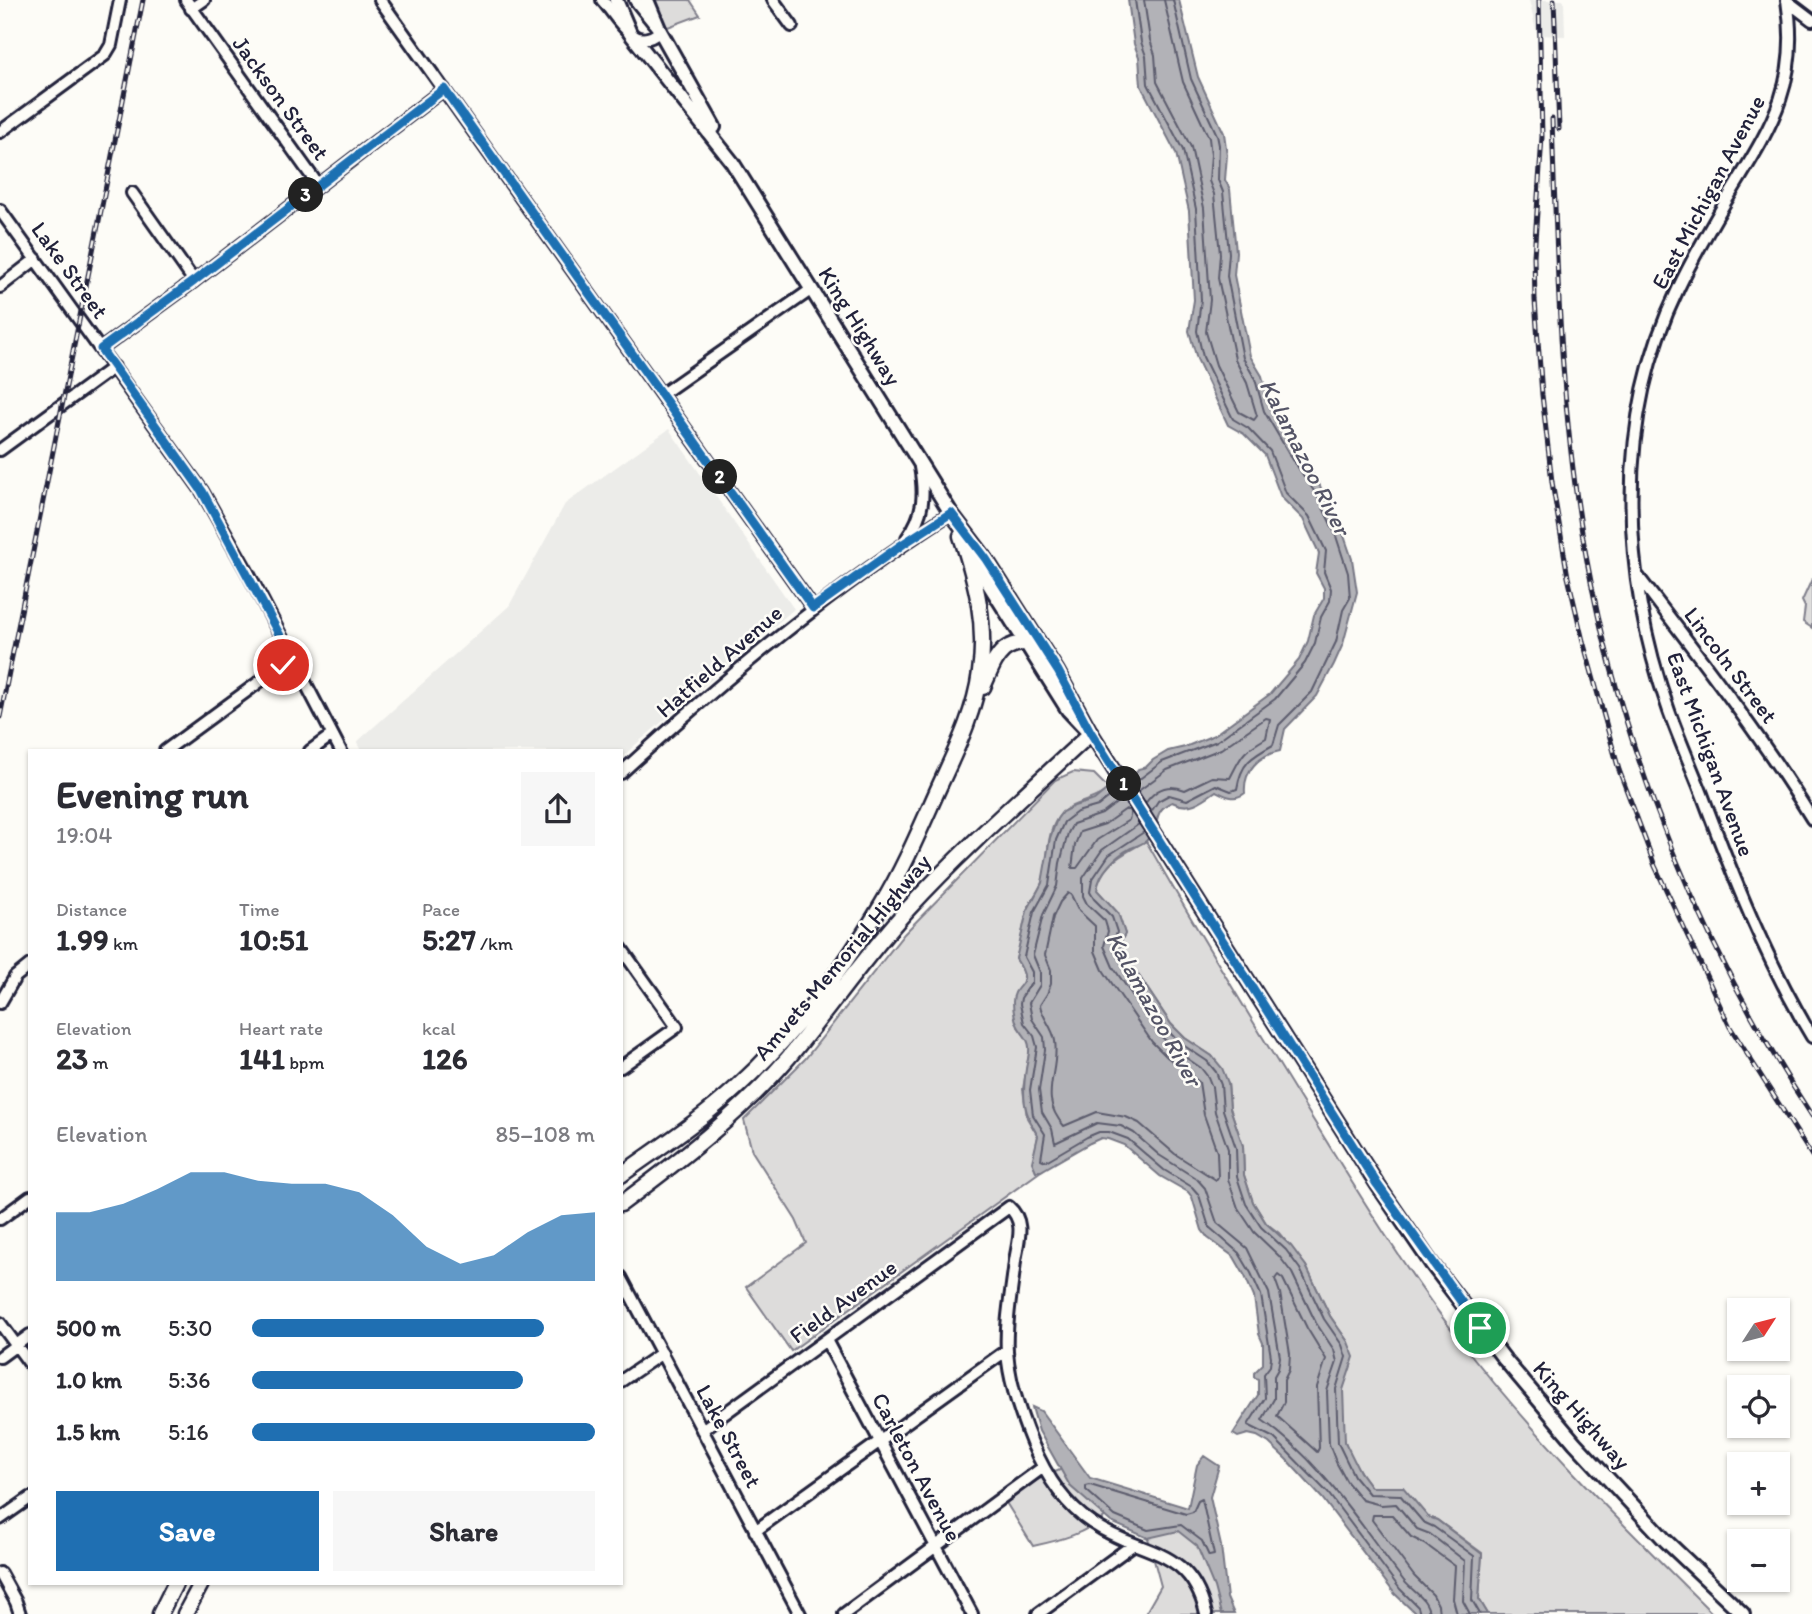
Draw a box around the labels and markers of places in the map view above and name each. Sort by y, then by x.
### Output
pin: 3 [288,178,324,212]
pin: 2 [702,460,738,494]
pin [253,635,313,695]
pin: 1 [1106,766,1142,802]
pin [1450,1298,1510,1358]

